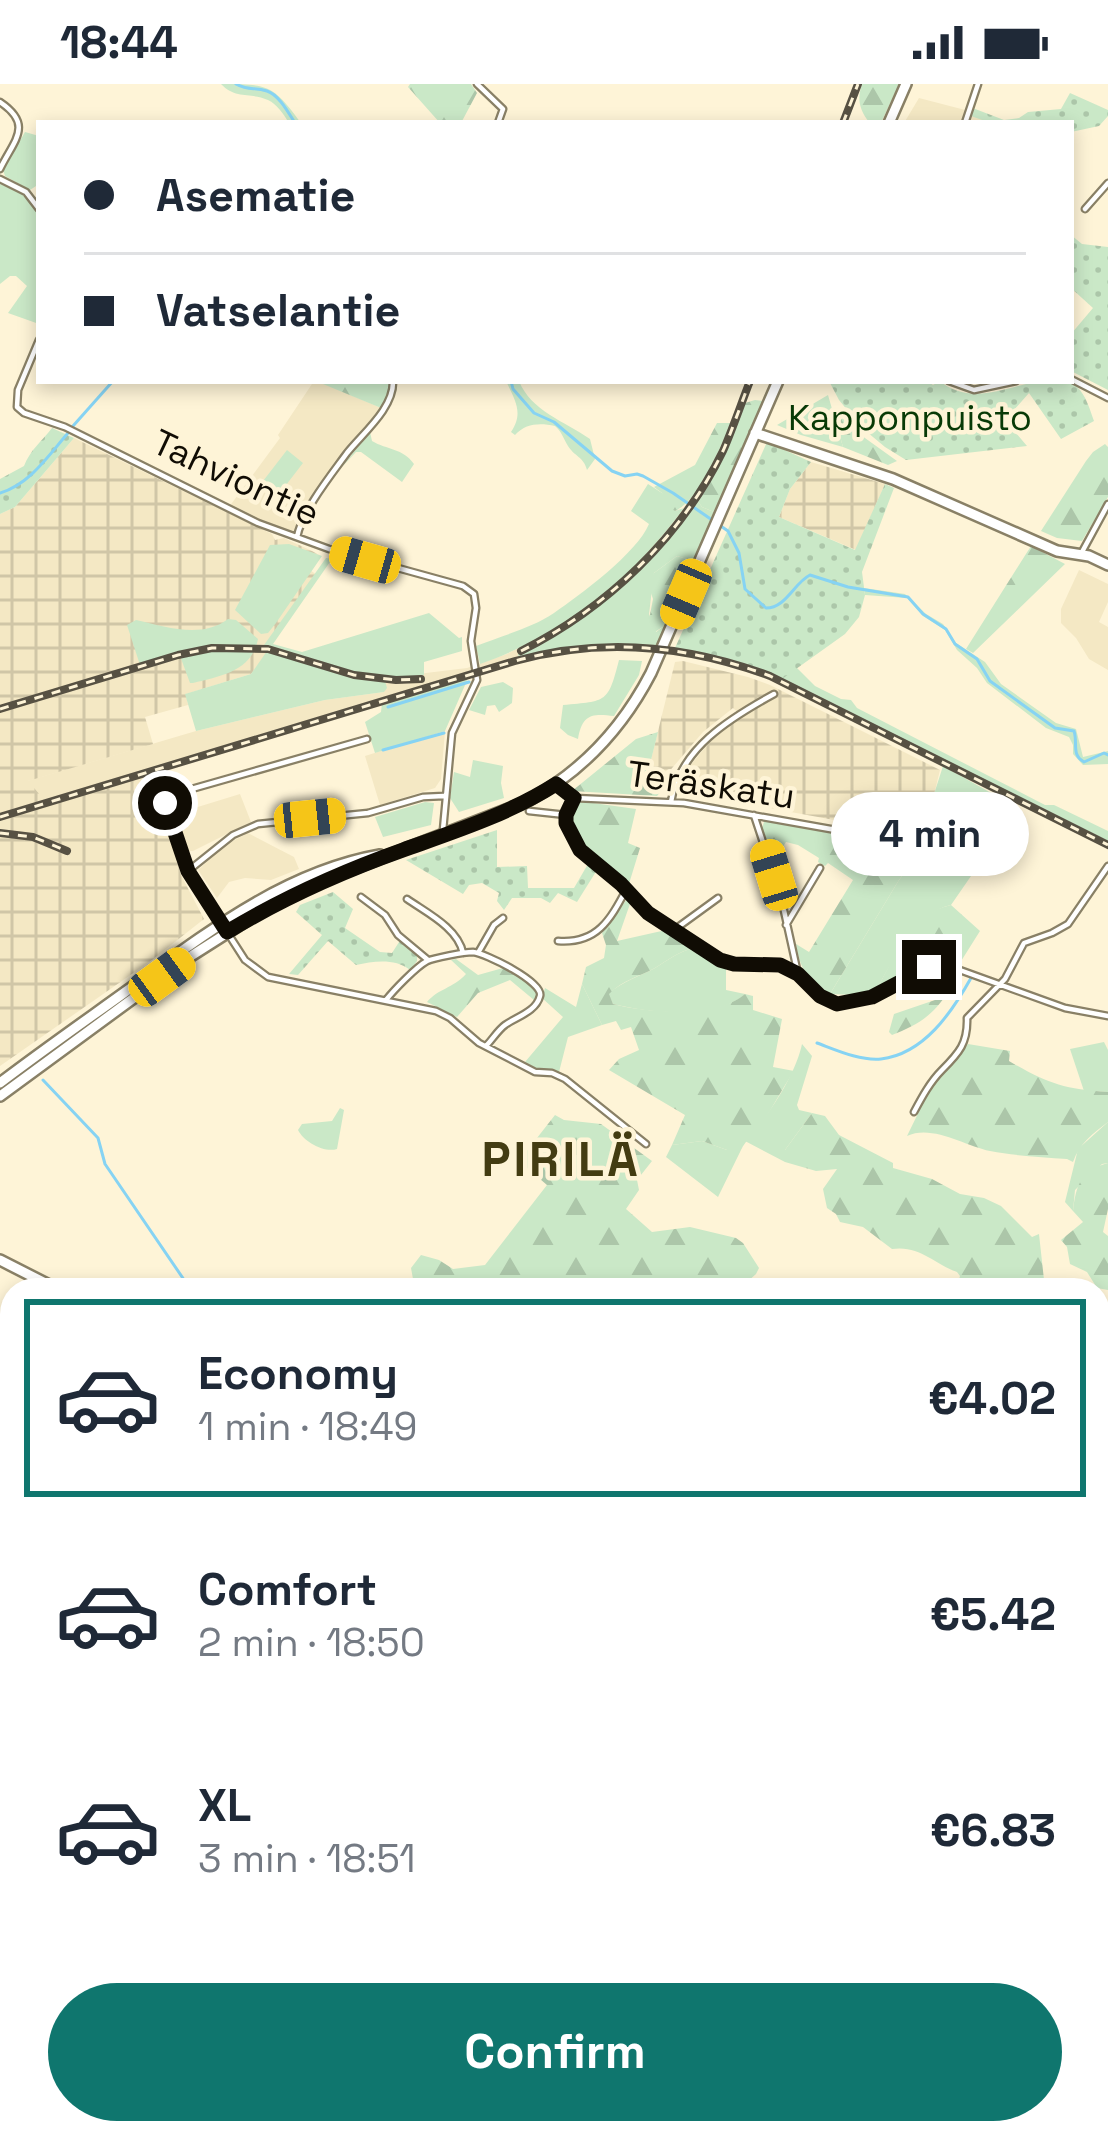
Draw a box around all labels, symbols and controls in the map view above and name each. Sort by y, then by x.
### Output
text: 18:44 [60,14,178,71]
text: Asematie [156,167,355,224]
text: Vatselantie [156,282,400,339]
park label: Kapponpuisto [788,395,1032,441]
street label: Tahviontie [145,419,327,537]
car [325,533,405,587]
car [655,554,717,634]
street label: Teräskatu [624,751,798,819]
route start [138,776,192,830]
callout: 4 min [830,793,1028,877]
car [272,796,348,840]
text: 4 min [879,809,981,858]
car [746,835,802,915]
route end [902,940,956,994]
car [122,941,202,1013]
district label: PIRILÄ [481,1129,641,1190]
icon: car [54,1344,162,1452]
text: Economy [198,1345,398,1402]
text: €4.02 [928,1370,1056,1427]
text: 1 min · 18:49 [198,1402,417,1451]
icon: car [54,1560,162,1668]
text: Comfort [198,1561,377,1618]
text: €5.42 [930,1586,1056,1643]
text: 2 min · 18:50 [198,1618,425,1667]
icon: car [54,1776,162,1884]
text: XL [198,1777,251,1834]
text: €6.83 [930,1802,1056,1859]
text: 3 min · 18:51 [198,1834,416,1883]
button: Confirm [48,1983,1062,2121]

